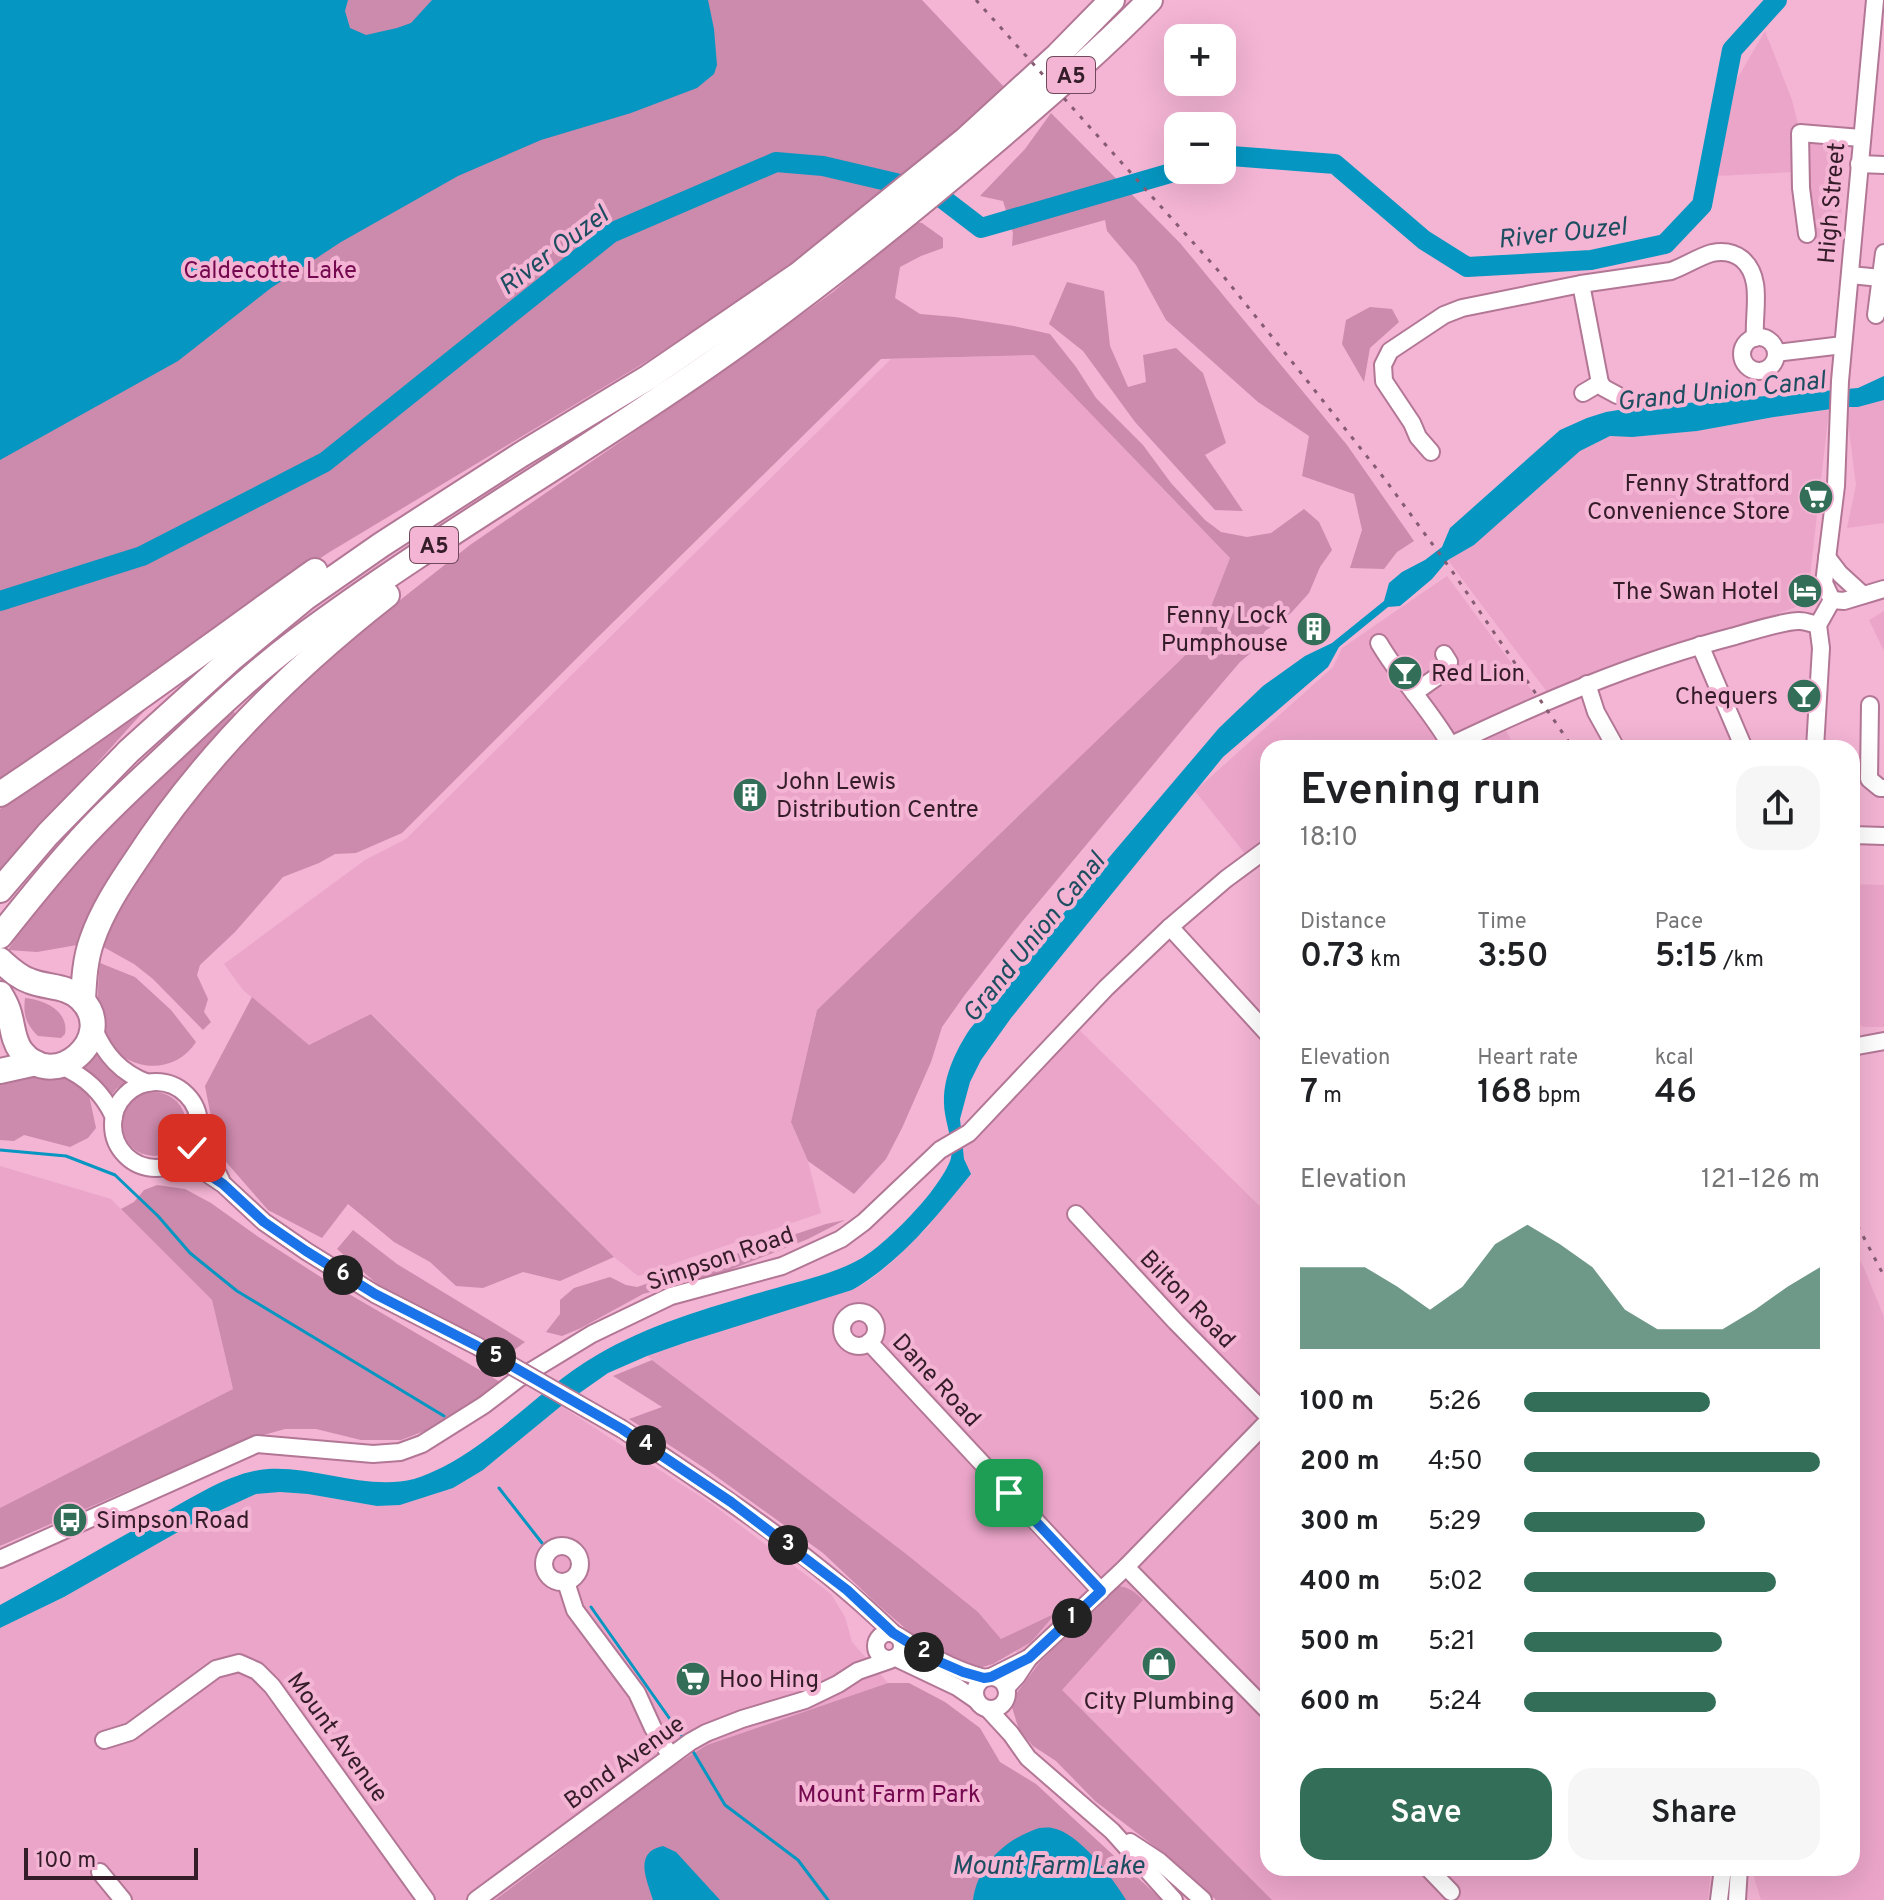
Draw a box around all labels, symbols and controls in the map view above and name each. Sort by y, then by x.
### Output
map controls [1164,24,1236,184]
button: + [1164,24,1236,96]
road number: A5 [1047,57,1095,93]
button: − [1164,112,1236,184]
street label: High Street [1813,141,1853,265]
water label: River Ouzel [493,199,617,304]
water label: River Ouzel [1496,211,1630,258]
park label: Caldecotte Lake [183,257,357,287]
water label: Grand Union Canal [1615,365,1828,420]
place label: Fenny Stratford Convenience Store [1587,470,1790,528]
supermarket icon: Fenny Stratford Convenience Store [1797,478,1835,516]
road number: A5 [410,527,458,563]
hotel icon: The Swan Hotel [1786,572,1824,610]
place label: The Swan Hotel [1612,578,1779,608]
place label: Fenny Lock Pumphouse [1161,602,1288,660]
building icon: Fenny Lock Pumphouse [1295,610,1333,648]
bar icon: Red Lion [1386,654,1424,692]
place label: Red Lion [1431,660,1525,690]
bar icon: Chequers [1785,677,1823,715]
place label: Chequers [1675,683,1778,713]
text: Evening run [1300,764,1541,820]
button: share [1736,766,1820,850]
place label: John Lewis Distribution Centre [776,768,979,826]
building icon: John Lewis Distribution Centre [731,776,769,814]
text: 18:10 [1300,822,1358,855]
water label: Grand Union Canal [956,846,1114,1030]
text: Distance [1300,909,1386,936]
text: Time [1477,909,1527,936]
text: Pace [1655,909,1703,936]
text: 0.73 [1300,936,1365,979]
text: 3:50 [1477,936,1549,979]
text: 5:15 [1655,936,1718,979]
text: km [1365,947,1401,974]
text: /km [1718,947,1764,974]
text: Elevation [1300,1045,1390,1072]
text: Heart rate [1477,1045,1578,1072]
text: kcal [1655,1045,1694,1072]
text: 7 [1300,1072,1318,1115]
text: 168 [1477,1072,1533,1115]
text: 46 [1655,1072,1697,1115]
text: m [1318,1083,1342,1110]
text: bpm [1533,1083,1581,1110]
pin [158,1114,226,1182]
icon: check [170,1126,214,1170]
text: Elevation [1300,1164,1407,1197]
text: 121–126 m [1701,1164,1820,1197]
street label: Simpson Road [643,1221,798,1299]
street label: Bilton Road [1132,1245,1241,1356]
pin: 6 [323,1255,363,1295]
text: 6 [336,1261,350,1288]
street label: Dane Road [885,1328,986,1434]
pin: 5 [476,1337,516,1377]
text: 5 [489,1343,503,1370]
text: 100 m [1300,1386,1374,1419]
text: 5:26 [1428,1386,1481,1419]
pin: 4 [626,1425,666,1465]
text: 4 [639,1431,653,1458]
text: 200 m [1300,1446,1379,1479]
text: 4:50 [1428,1446,1483,1479]
pin [975,1459,1043,1527]
icon: arrive [987,1471,1031,1515]
bus stop icon: Simpson Road [51,1501,89,1539]
text: 300 m [1300,1506,1379,1539]
text: 5:29 [1428,1506,1481,1539]
place label: Simpson Road [96,1507,249,1537]
pin: 3 [768,1525,808,1565]
text: 3 [781,1531,795,1558]
text: 400 m [1300,1566,1380,1599]
text: 5:02 [1428,1566,1483,1599]
pin: 1 [1052,1598,1092,1638]
text: 1 [1068,1604,1076,1631]
text: 500 m [1300,1626,1379,1659]
text: 5:21 [1428,1626,1476,1659]
pin: 2 [904,1632,944,1672]
text: 2 [917,1638,931,1665]
shop icon: City Plumbing [1140,1645,1178,1683]
supermarket icon: Hoo Hing [674,1660,712,1698]
place label: Hoo Hing [719,1666,819,1696]
street label: Mount Avenue [279,1667,394,1809]
text: 600 m [1300,1686,1380,1719]
text: 5:24 [1428,1686,1482,1719]
place label: City Plumbing [1084,1688,1235,1718]
street label: Bond Avenue [559,1710,691,1817]
button: Save [1300,1768,1552,1860]
button: Share [1568,1768,1820,1860]
park label: Mount Farm Park [797,1781,981,1811]
scale bar [24,1844,198,1880]
text: 100 m [36,1848,96,1875]
water label: Mount Farm Lake [952,1851,1145,1884]

